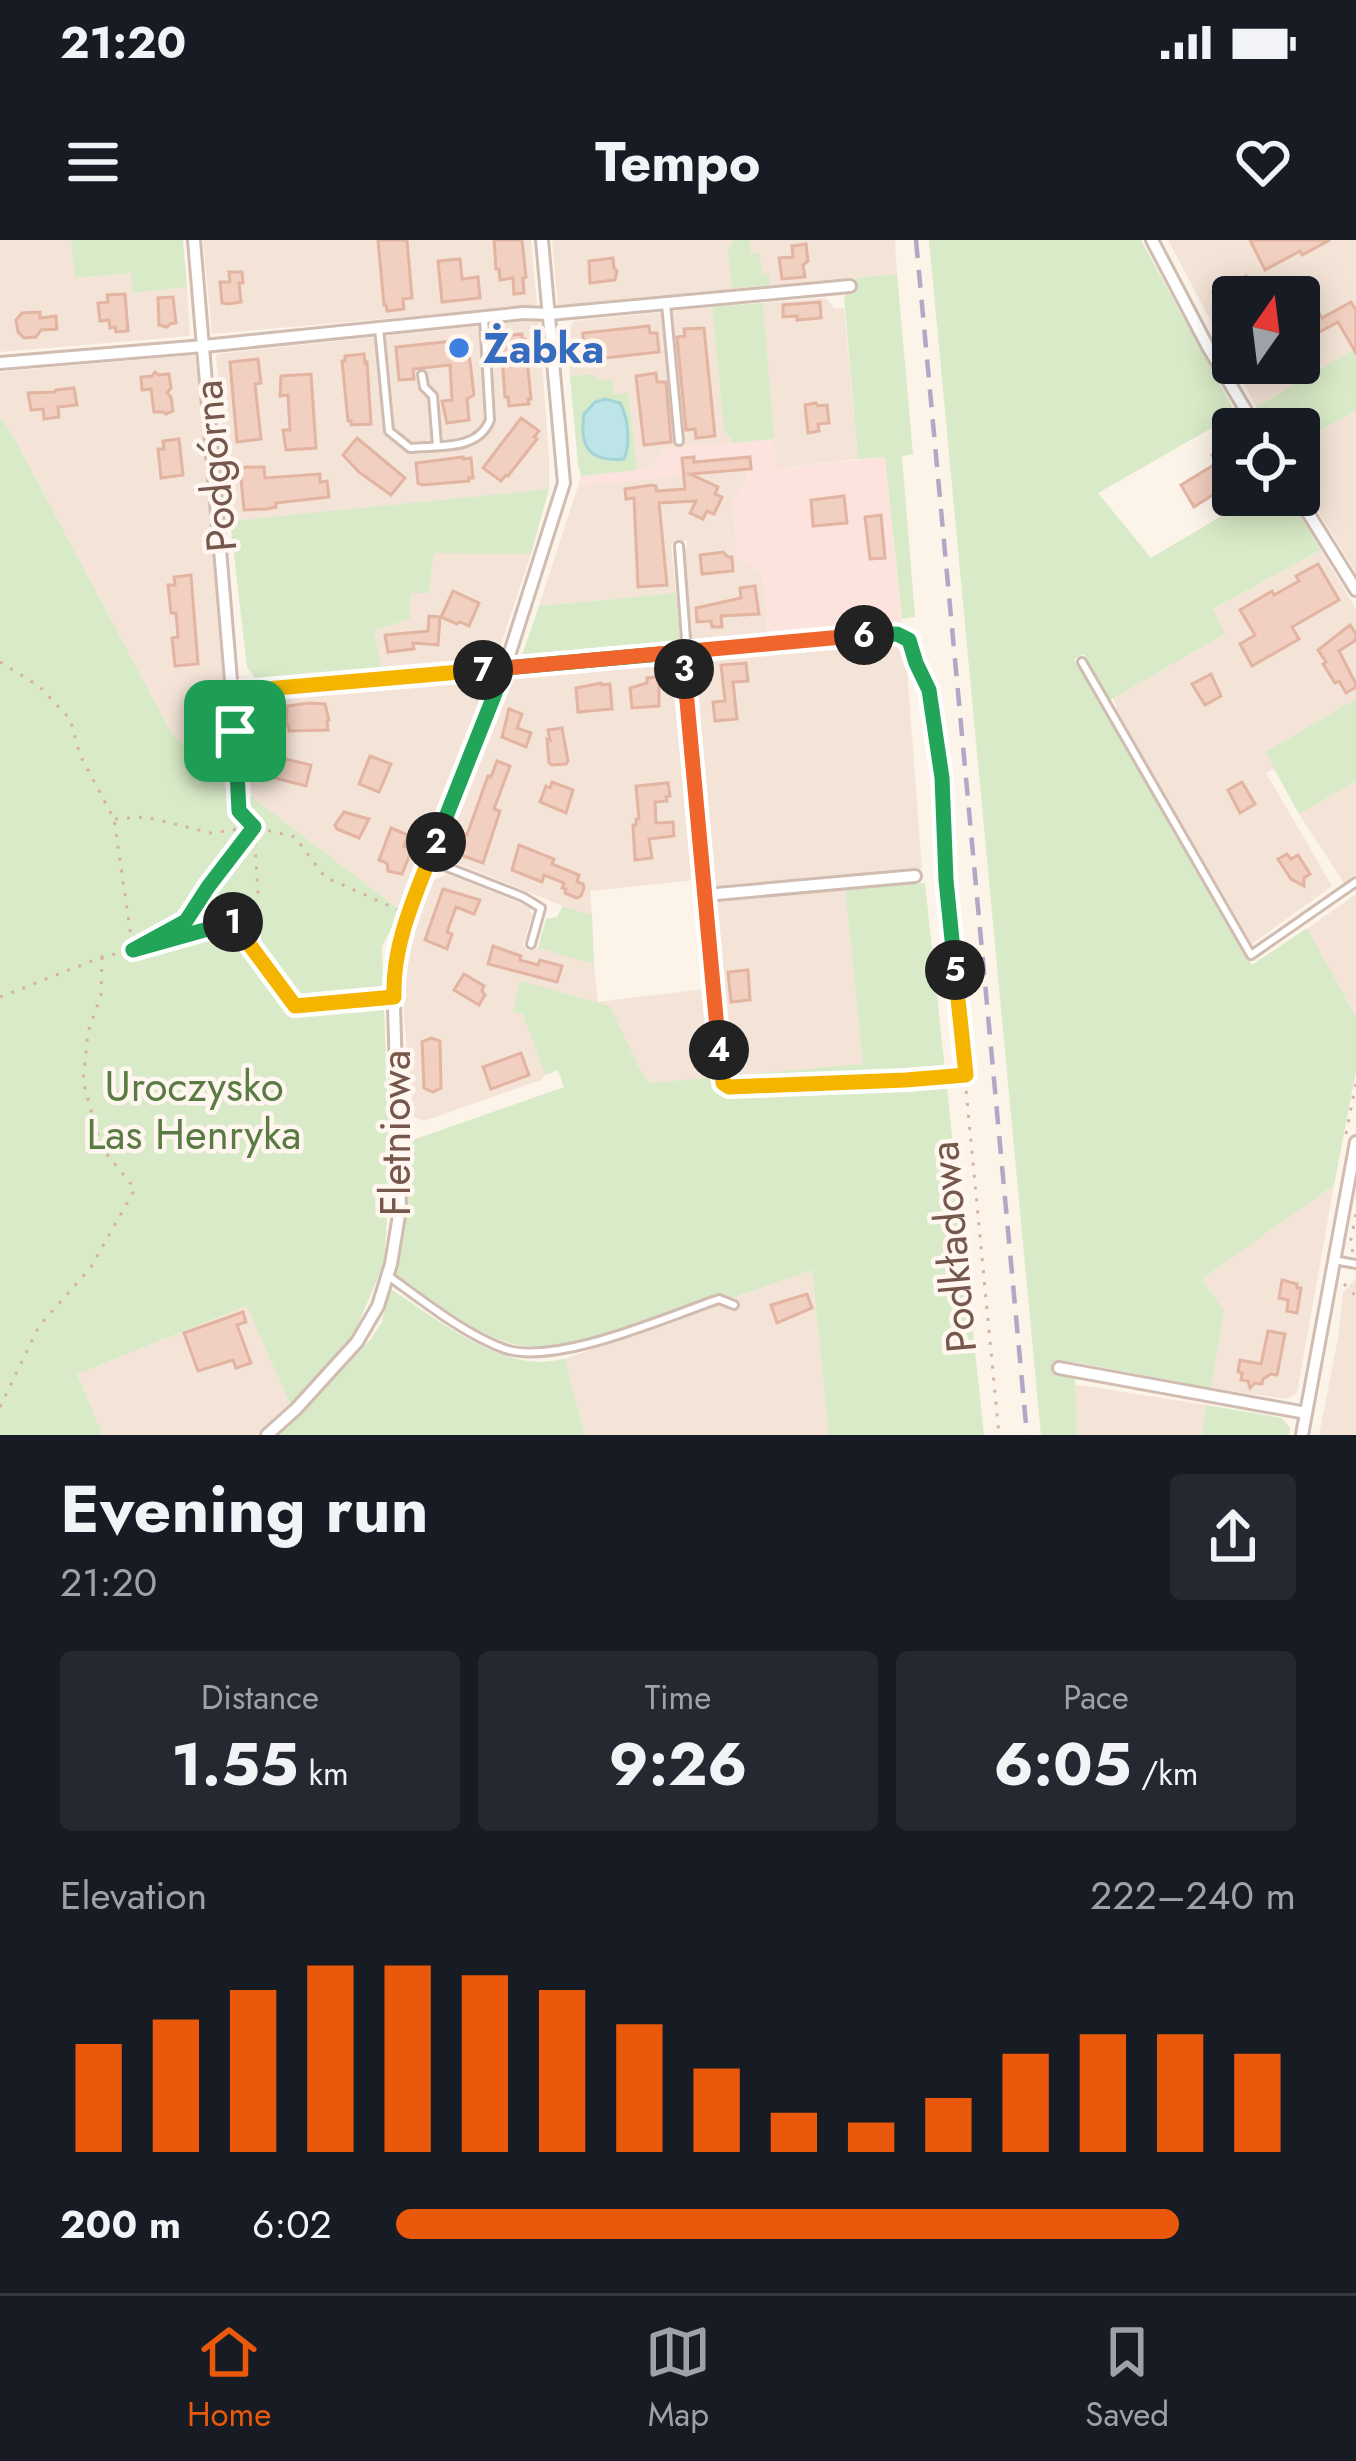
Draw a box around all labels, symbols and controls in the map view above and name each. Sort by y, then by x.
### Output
text: 21:20 [60,10,186,75]
text: Tempo [595,123,761,201]
icon: menu [60,129,126,195]
icon: heart [1230,129,1296,195]
north arrow [1212,276,1320,384]
map controls [1212,276,1320,516]
place label: Żabka [483,318,604,379]
marker: Żabka [446,335,472,361]
street label: Podgórna [177,378,252,554]
button: locate [1212,408,1320,516]
pin: 6 [834,605,894,665]
text: 6 [853,611,875,658]
pin: 3 [654,639,714,699]
pin: 7 [453,640,513,700]
text: 3 [674,645,694,692]
text: 7 [473,646,493,693]
pin [184,680,286,782]
icon: arrive [202,698,268,764]
pin: 2 [406,812,466,872]
text: 2 [425,818,447,865]
pin: 1 [203,892,263,952]
text: 1 [225,898,241,945]
pin: 5 [925,940,985,1000]
text: 5 [944,946,966,993]
pin: 4 [689,1020,749,1080]
text: 4 [707,1026,731,1073]
street label: Fletniowa [365,1050,426,1216]
park label: Uroczysko Las Henryka [86,1056,302,1165]
street label: Podkładowa [913,1139,992,1355]
text: Evening run [60,1461,429,1557]
button: share [1170,1474,1296,1600]
text: 21:20 [60,1554,157,1611]
text: Distance [201,1674,319,1721]
text: Time [645,1674,711,1721]
text: Pace [1063,1674,1129,1721]
text: 1.55 [171,1721,299,1808]
text: 9:26 [609,1721,747,1808]
text: 6:05 [993,1721,1131,1808]
text: km [299,1750,349,1797]
text: /km [1131,1750,1199,1797]
text: Elevation [60,1867,207,1924]
text: 222–240 m [1090,1867,1296,1924]
text: 200 m [60,2196,181,2253]
text: 6:02 [252,2196,332,2253]
tab: Home [187,2319,271,2438]
tab: Map [645,2319,711,2438]
tab: Saved [1085,2319,1169,2438]

